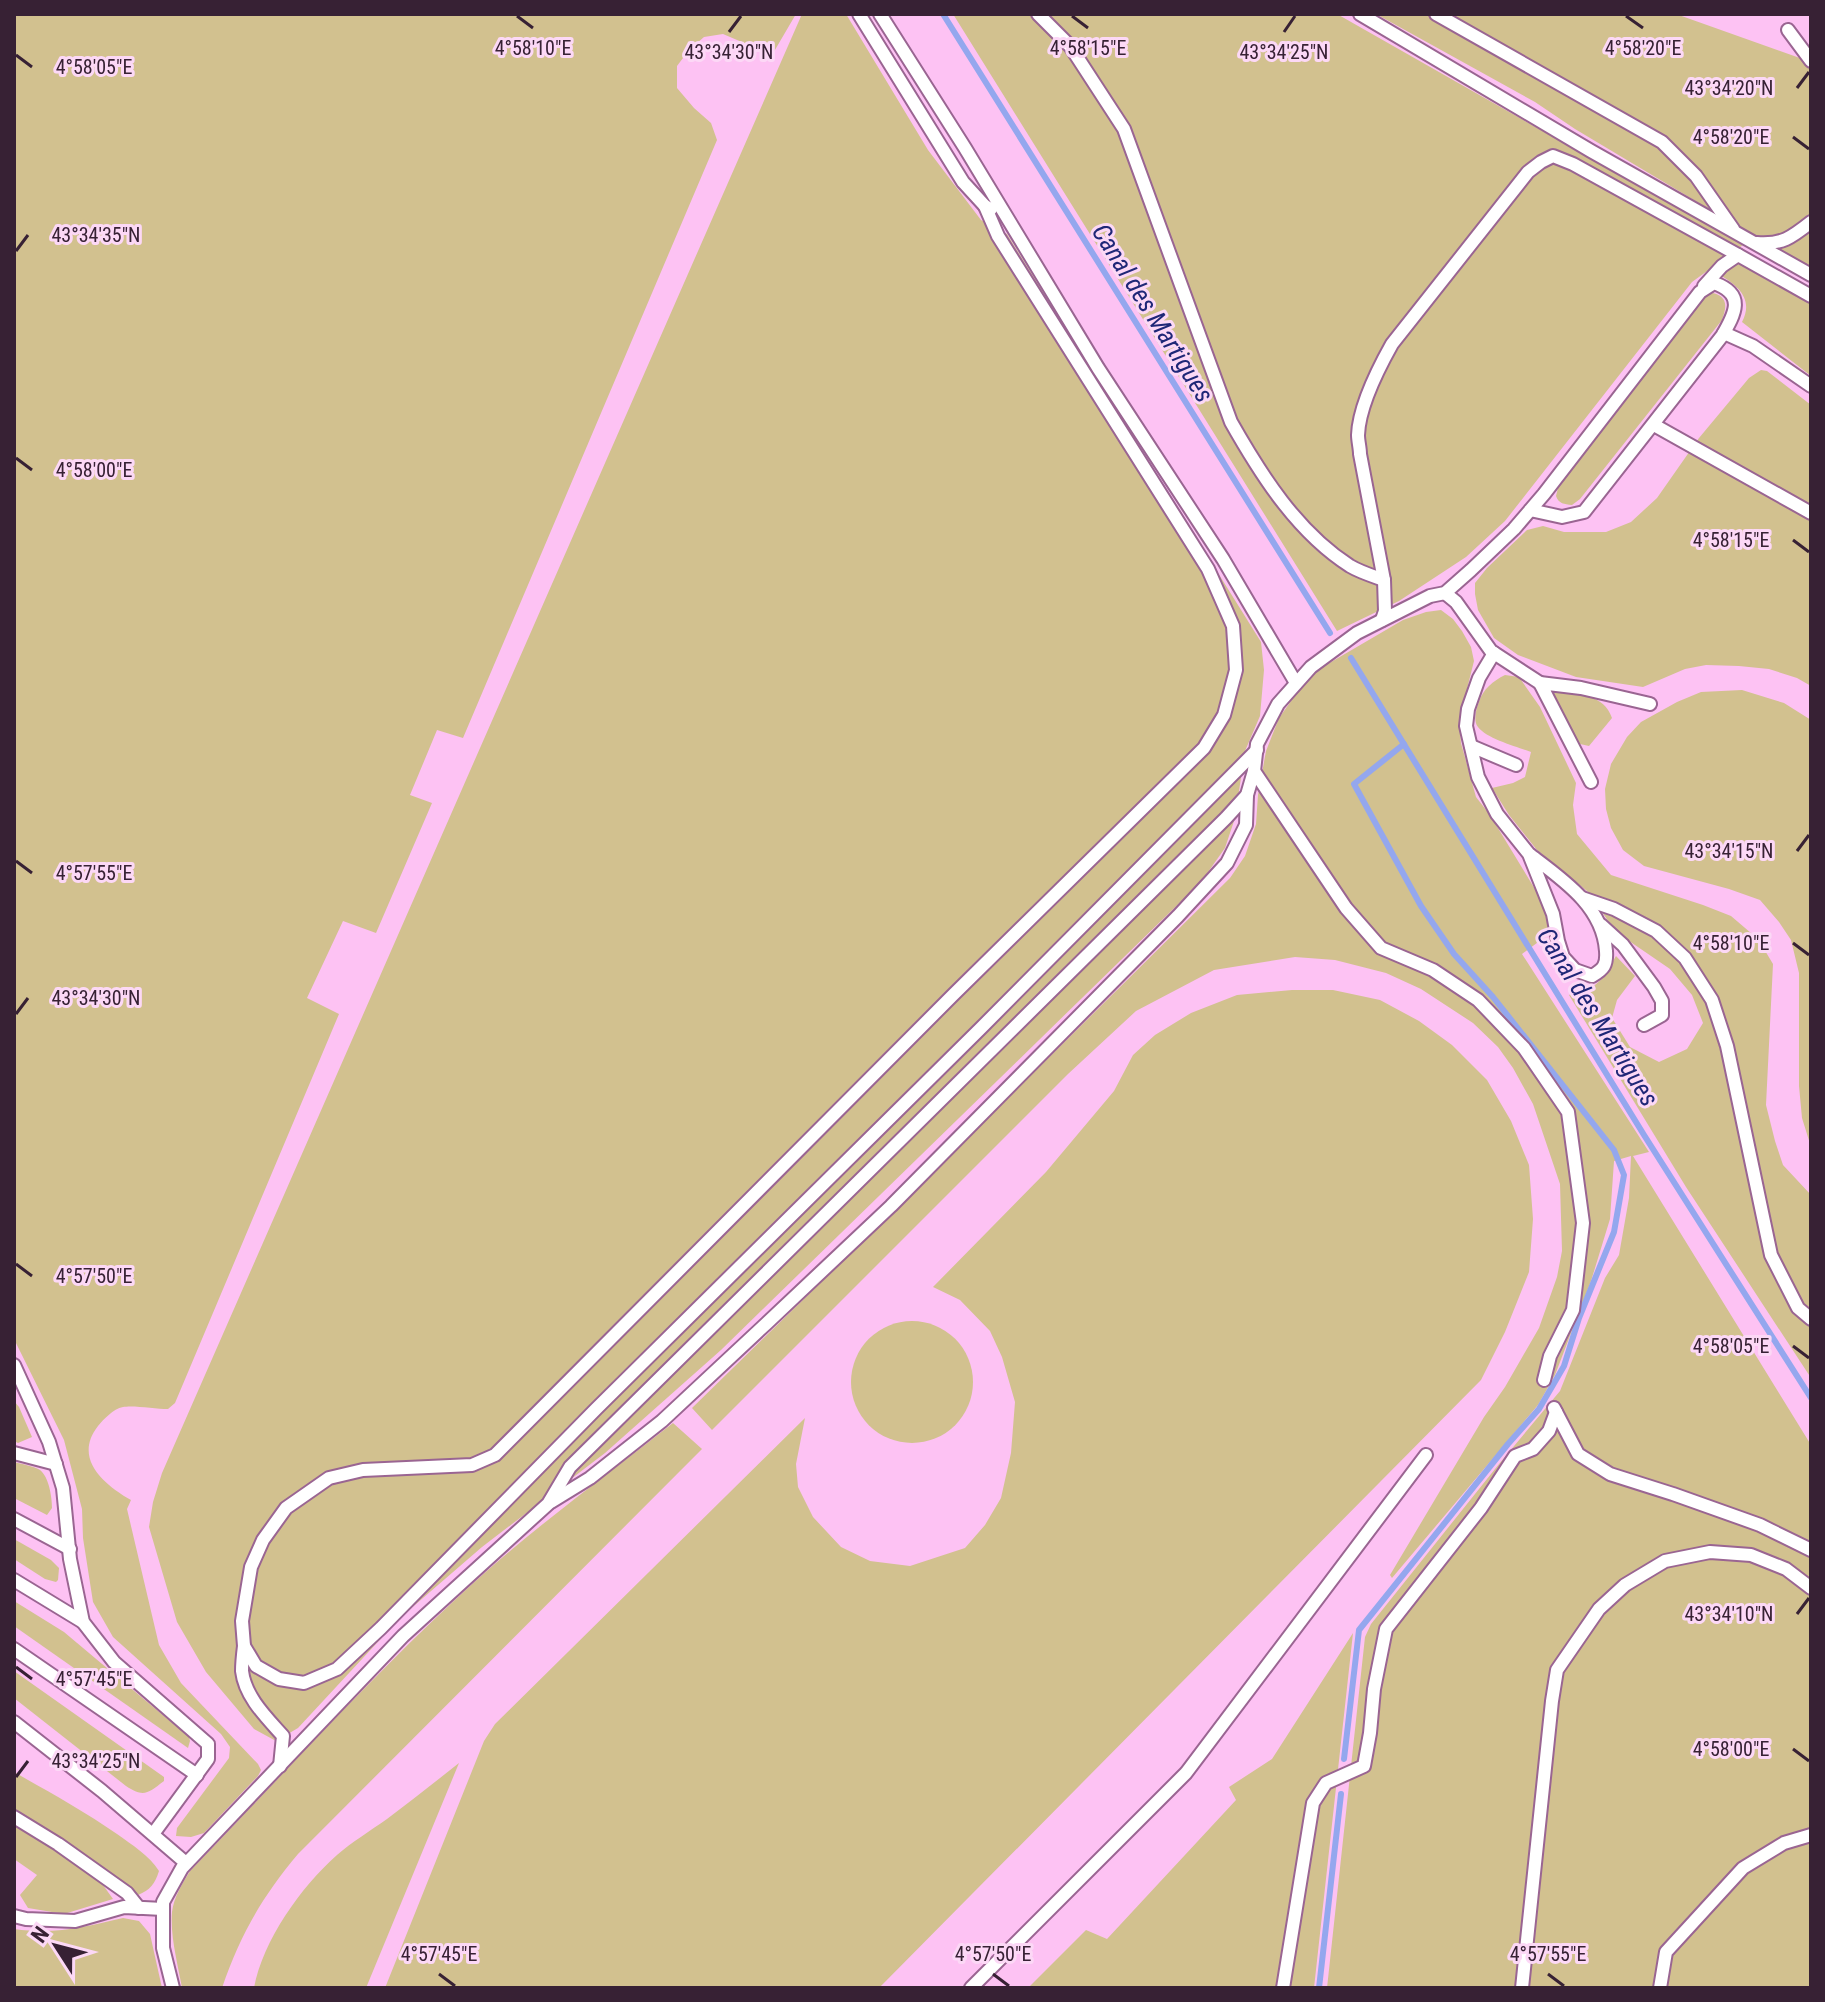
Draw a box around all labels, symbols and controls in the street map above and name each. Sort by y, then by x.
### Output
text: 4°58'10"E [495,36,571,60]
text: 4°58'15"E [1050,36,1126,60]
text: 4°58'20"E [1605,36,1681,60]
text: 43°34'30"N [684,40,774,64]
text: 43°34'25"N [1239,40,1329,64]
text: 4°58'05"E [56,55,132,79]
text: 43°34'20"N [1684,76,1774,100]
text: 4°58'20"E [1693,125,1769,149]
water label: Canal des Martigues [1086,218,1220,408]
text: 43°34'35"N [51,223,141,247]
text: 4°58'00"E [56,458,132,482]
text: 4°58'15"E [1693,528,1769,552]
text: 43°34'15"N [1684,839,1774,863]
text: 4°57'55"E [56,861,132,885]
water label: Canal des Martigues [1531,922,1665,1112]
text: 4°58'10"E [1693,931,1769,955]
text: 43°34'30"N [51,986,141,1010]
text: 4°57'50"E [56,1264,132,1288]
text: 4°58'05"E [1693,1334,1769,1358]
text: 43°34'10"N [1684,1602,1774,1626]
text: 4°57'45"E [56,1667,132,1691]
text: 4°58'00"E [1693,1737,1769,1761]
text: 43°34'25"N [51,1749,141,1773]
north arrow [16,1906,96,1986]
text: N [26,1922,54,1947]
text: 4°57'45"E [401,1942,477,1966]
text: 4°57'50"E [955,1942,1031,1966]
text: 4°57'55"E [1510,1942,1586,1966]

